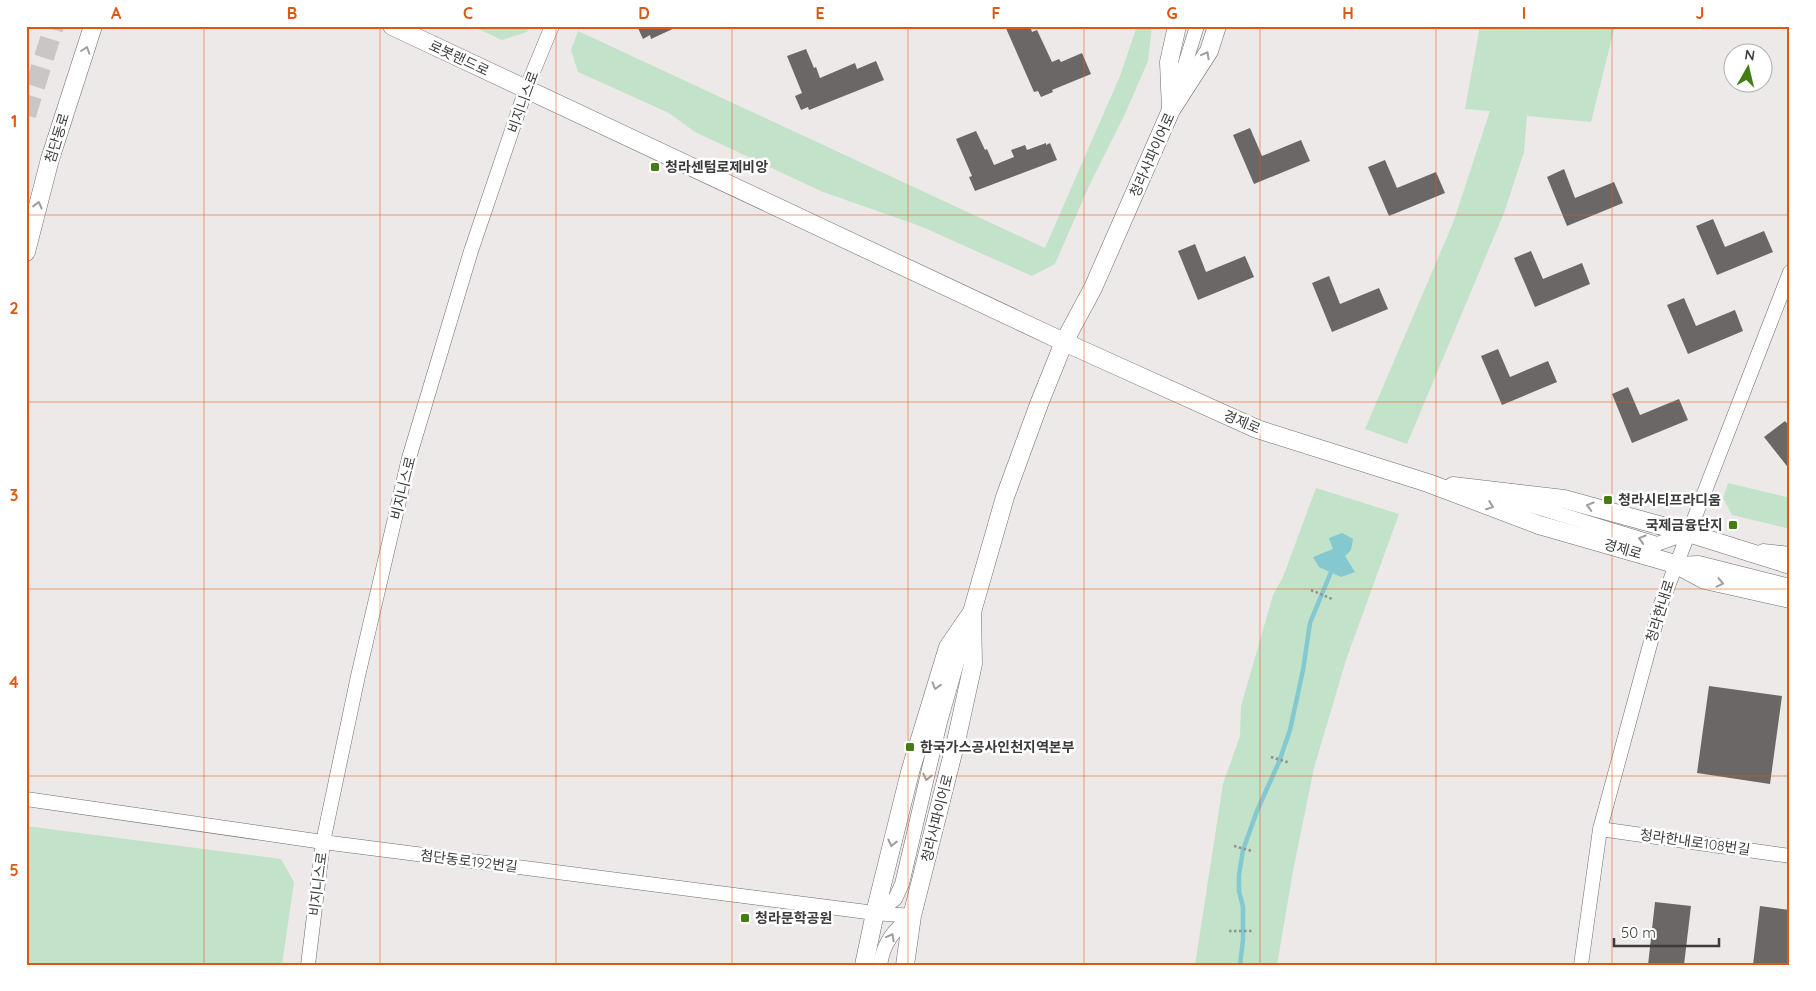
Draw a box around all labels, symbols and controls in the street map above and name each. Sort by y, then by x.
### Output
text: A [111,3,122,23]
text: B [287,3,297,23]
text: C [463,3,473,23]
text: D [638,3,650,23]
text: E [815,3,825,23]
text: F [992,3,1001,23]
text: G [1166,3,1178,23]
text: H [1342,3,1354,23]
text: I [1522,3,1526,23]
text: J [1696,3,1704,23]
street label: 로봇랜드로 [426,36,492,80]
north arrow [1724,42,1774,92]
text: N [1743,45,1756,65]
one-way arrow [80,46,90,54]
one-way arrow [1200,51,1210,60]
street label: 비지니스로 [504,69,543,135]
street label: 청라사파이어로 [1125,110,1179,200]
text: 1 [11,111,17,131]
street label: 첨단동로 [41,111,73,165]
place label: 청라센텀로제비앙 [665,158,768,176]
marker: 청라센텀로제비앙 [649,161,661,173]
one-way arrow [32,201,43,209]
text: 2 [9,298,19,318]
street label: 경제로 [1221,406,1263,438]
street label: 비지니스로 [386,454,420,521]
text: 3 [10,485,18,505]
place label: 청라시티프라디움 [1618,491,1721,509]
marker: 청라시티프라디움 [1602,494,1614,506]
one-way arrow [1485,500,1494,510]
one-way arrow [1585,501,1594,512]
place label: 국제금융단지 [1646,516,1723,534]
marker: 국제금융단지 [1727,519,1739,531]
street label: 경제로 [1602,535,1644,563]
one-way arrow [1638,535,1646,545]
street label: 청라한내로 [1642,577,1678,644]
one-way arrow [1715,577,1724,588]
text: 4 [9,672,19,692]
one-way arrow [932,682,942,690]
place label: 한국가스공사인천지역본부 [920,738,1075,756]
marker: 한국가스공사인천지역본부 [904,741,916,753]
street label: 청라사파이어로 [917,772,957,864]
one-way arrow [922,772,933,781]
street label: 청라한내로108번길 [1639,825,1751,859]
one-way arrow [887,838,898,847]
street label: 첨단동로192번길 [419,846,519,876]
street label: 비지니스로 [305,851,331,917]
text: 5 [9,860,19,880]
place label: 청라문학공원 [755,909,832,927]
marker: 청라문학공원 [739,912,751,924]
scale bar [1614,916,1718,948]
text: 50 m [1621,923,1656,942]
one-way arrow [885,933,895,942]

